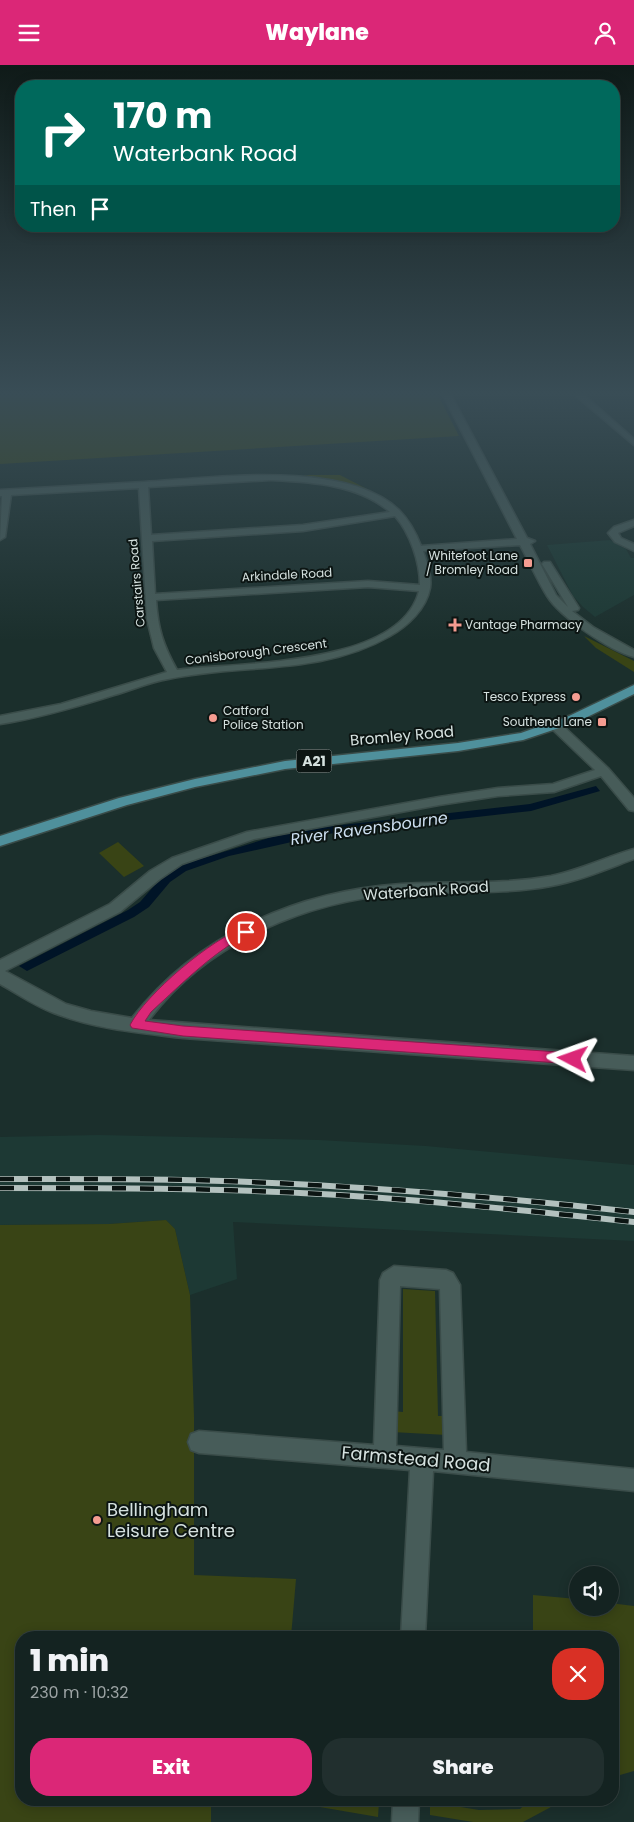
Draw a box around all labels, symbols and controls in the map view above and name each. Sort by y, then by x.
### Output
text: Waylane [265,17,369,48]
icon: menu [15,19,43,47]
icon: person [591,19,619,47]
text: 170 m [113,91,212,140]
icon: right [30,100,95,165]
text: Waterbank Road [113,138,297,169]
icon: arrive [86,195,114,223]
text: Then [30,196,76,223]
street label: Carstairs Road [124,538,149,628]
place label: Whitefoot Lane / Bromley Road [426,547,518,578]
marker: Whitefoot Lane / Bromley Road [522,557,534,569]
street label: Arkindale Road [241,564,333,585]
place label: Vantage Pharmacy [465,616,582,633]
marker: Vantage Pharmacy [449,619,461,631]
street label: Conisborough Crescent [184,634,328,669]
place label: Tesco Express [483,688,566,705]
marker: Tesco Express [570,691,582,703]
place label: Catford Police Station [223,702,304,733]
marker: Catford Police Station [207,712,219,724]
place label: Southend Lane [503,713,592,730]
marker: Southend Lane [596,716,608,728]
street label: Bromley Road [349,720,455,751]
road number: A21 [296,749,332,773]
water label: River Ravensbourne [289,806,449,851]
street label: Waterbank Road [363,876,489,905]
pin [225,911,267,953]
icon: arrive [232,918,260,946]
position arrow [546,1032,598,1084]
street label: Farmstead Road [340,1440,492,1477]
place label: Bellingham Leisure Centre [107,1497,235,1543]
marker: Bellingham Leisure Centre [91,1514,103,1526]
map controls [569,1566,619,1616]
button: sound [569,1566,619,1616]
text: 1 min [30,1639,109,1682]
button: close [552,1648,604,1700]
text: 230 m · 10:32 [30,1681,129,1704]
button: Exit [30,1738,312,1796]
button: Share [322,1738,604,1796]

